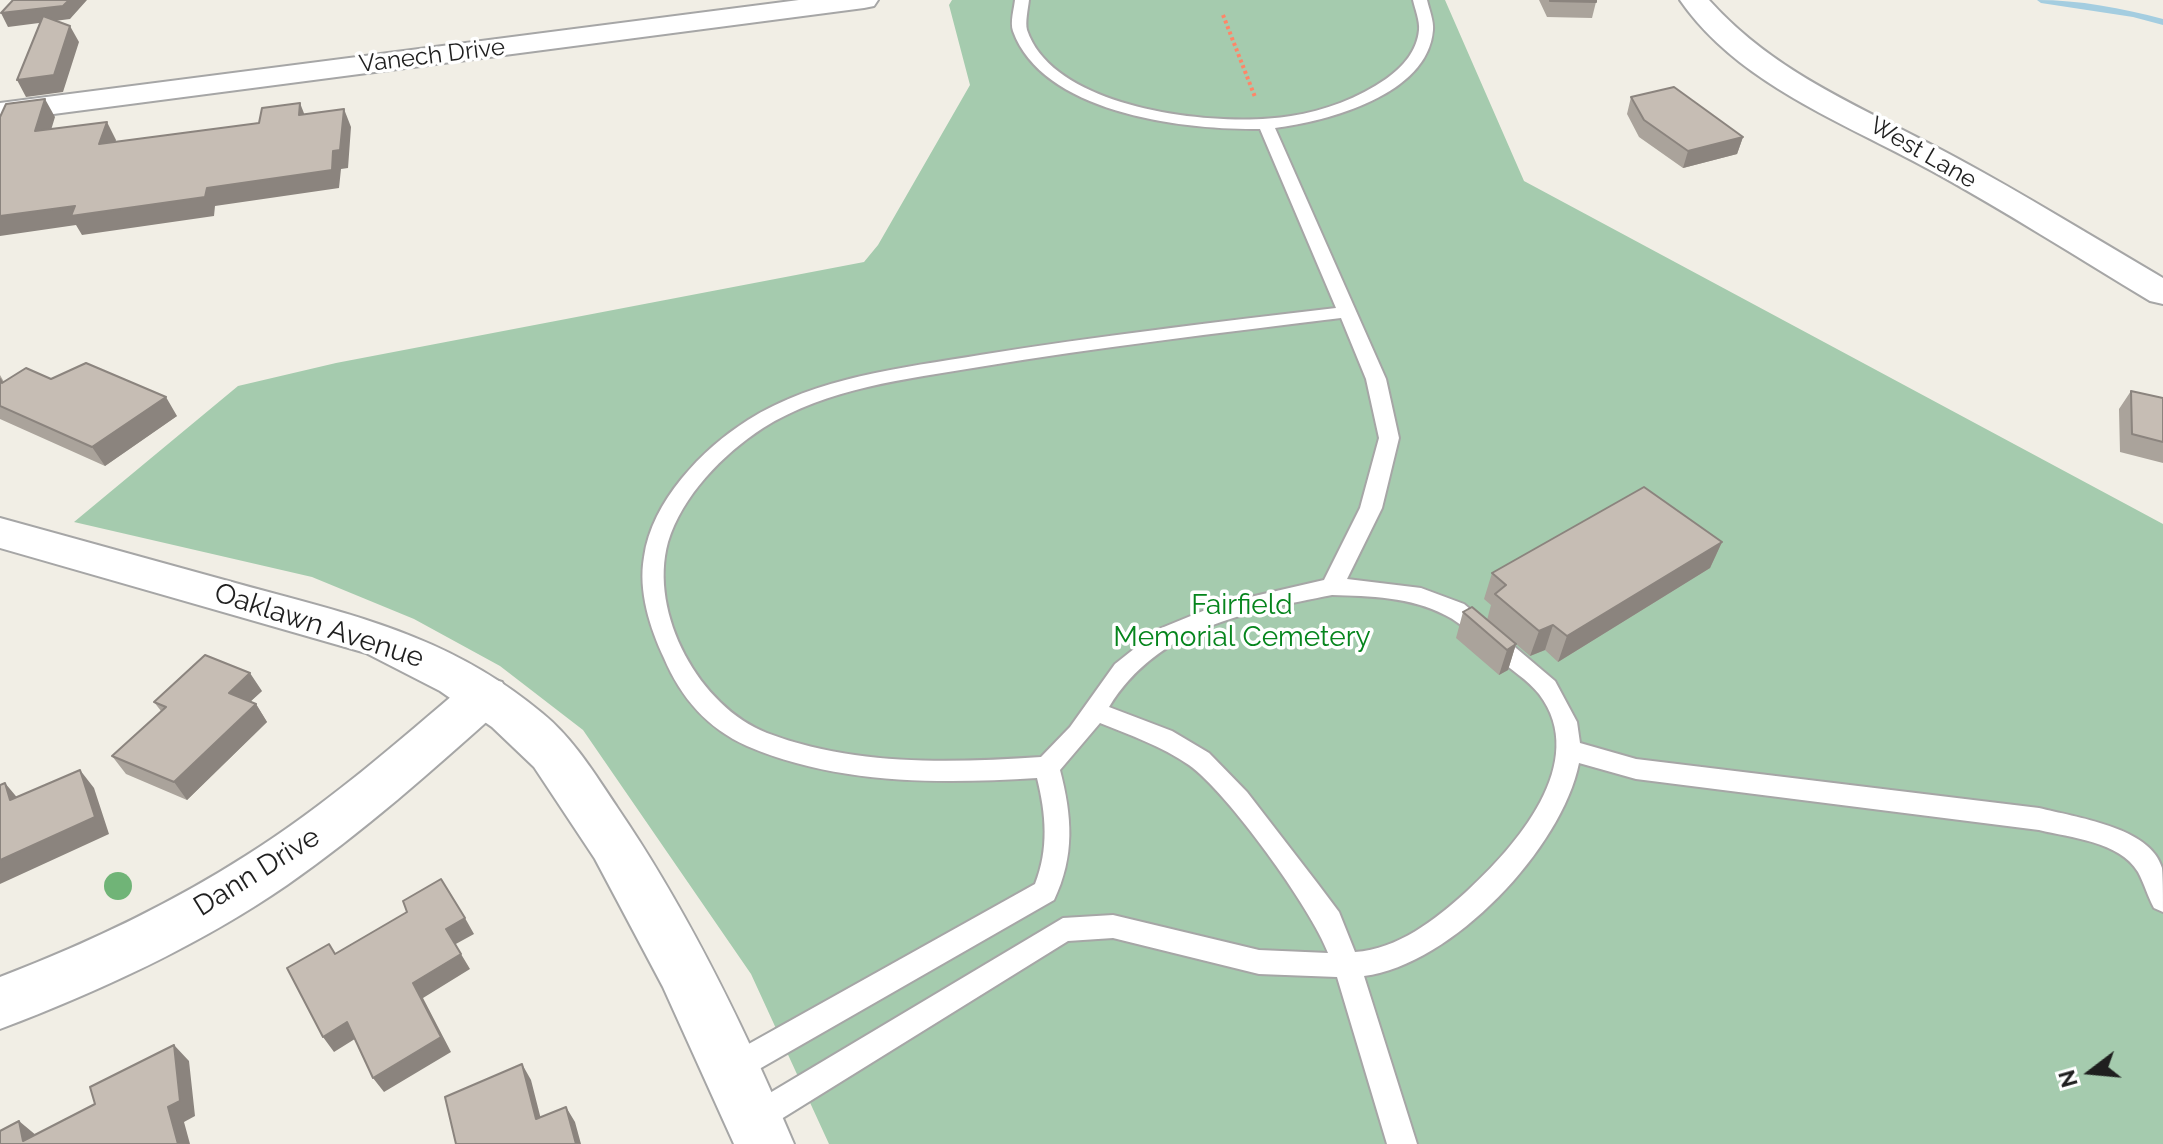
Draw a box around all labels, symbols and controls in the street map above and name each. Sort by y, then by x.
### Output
street label: Vanech Drive [357,33,507,79]
street label: West Lane [1864,111,1982,195]
street label: Oaklawn Avenue [210,576,428,676]
park label: Fairfield Memorial Cemetery [1113,589,1371,655]
street label: Dann Drive [188,820,326,924]
north arrow [2051,1032,2131,1112]
text: N [2053,1067,2083,1090]

